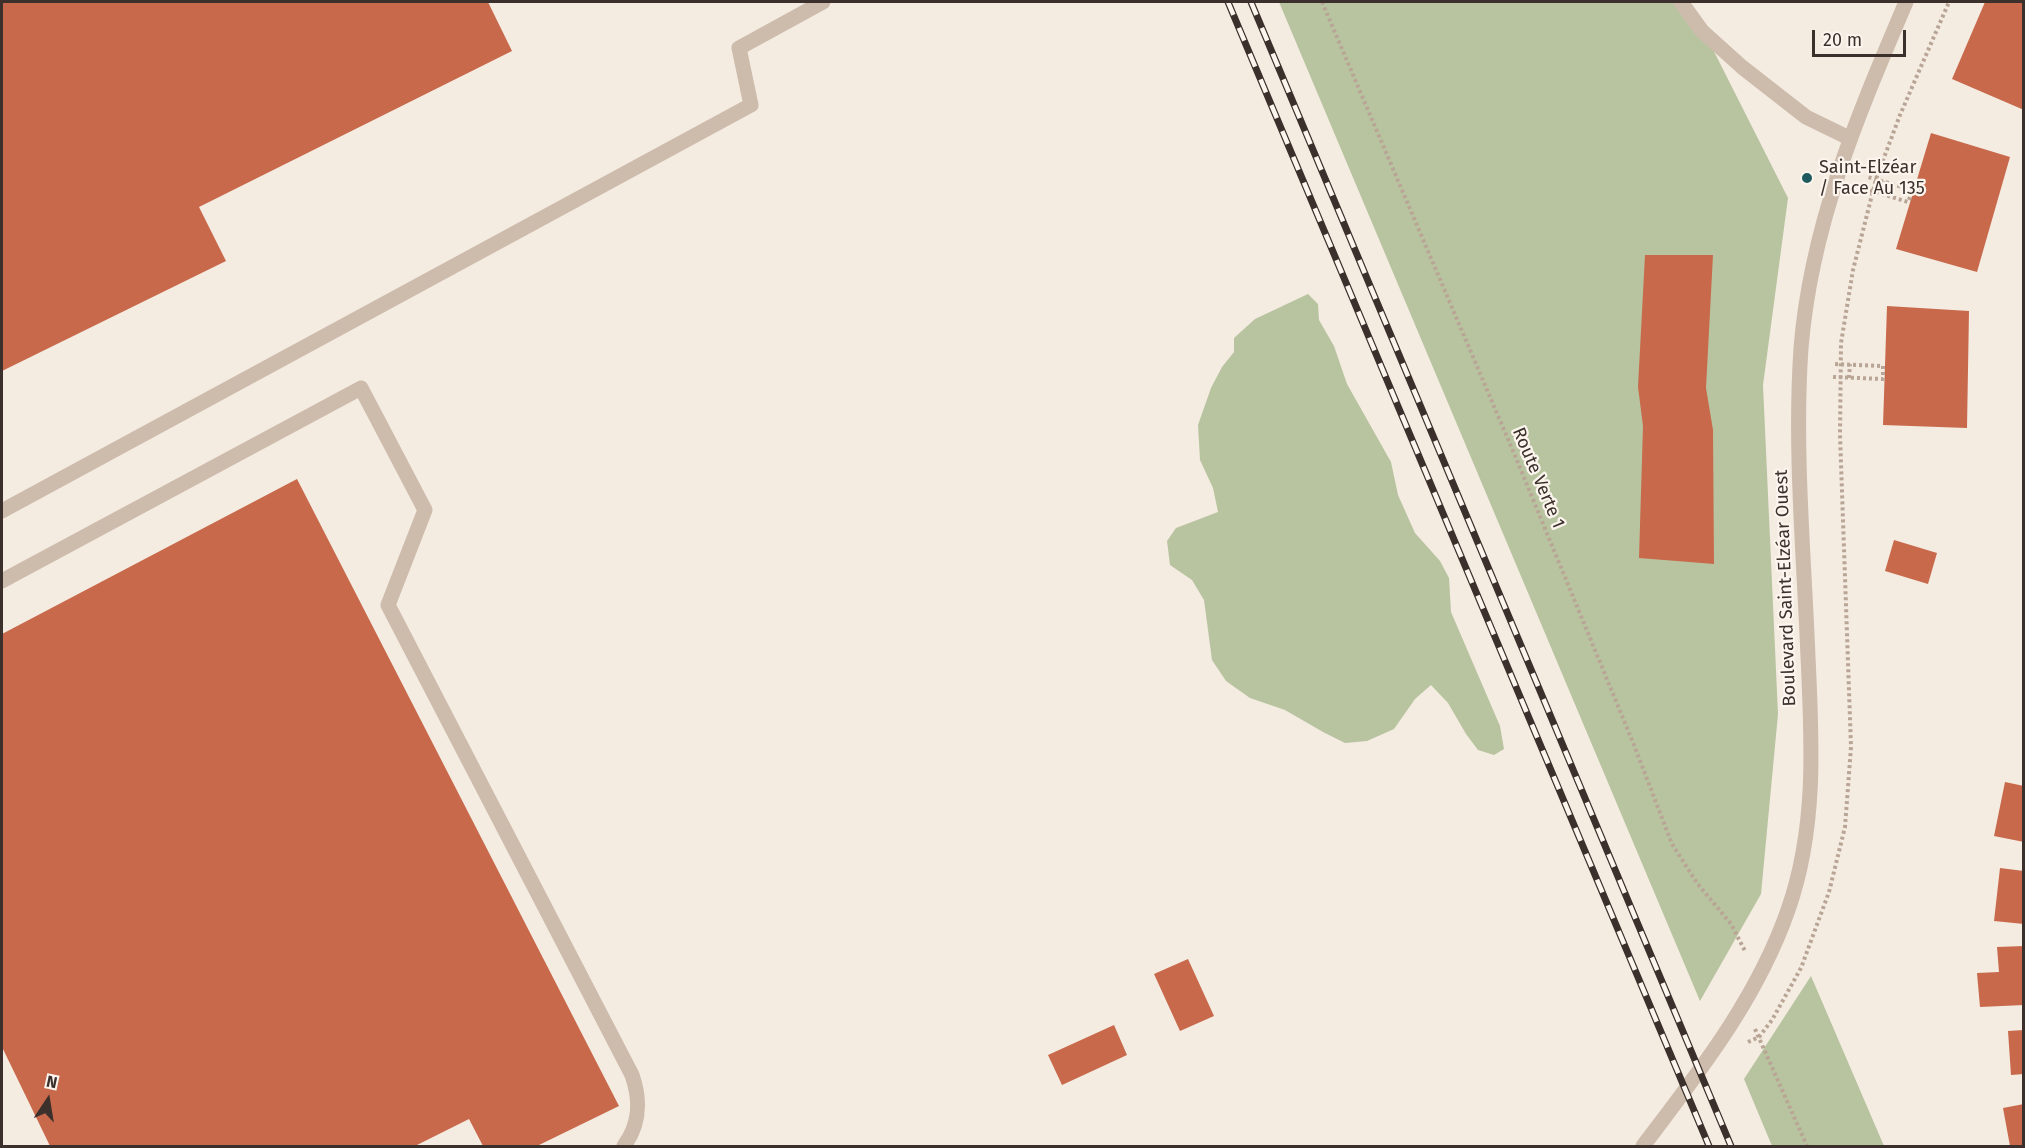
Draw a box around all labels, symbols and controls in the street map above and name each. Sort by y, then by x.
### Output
scale bar [1815,18,1910,56]
text: 20 m [1823,29,1862,51]
place label: Saint-Elzéar / Face Au 135 [1819,157,1925,200]
marker: Saint-Elzéar / Face Au 135 [1800,171,1814,185]
street label: Route Verte 1 [1507,424,1569,532]
street label: Boulevard Saint-Elzéar Ouest [1771,469,1801,707]
north arrow [18,1070,78,1130]
text: N [45,1072,59,1092]

